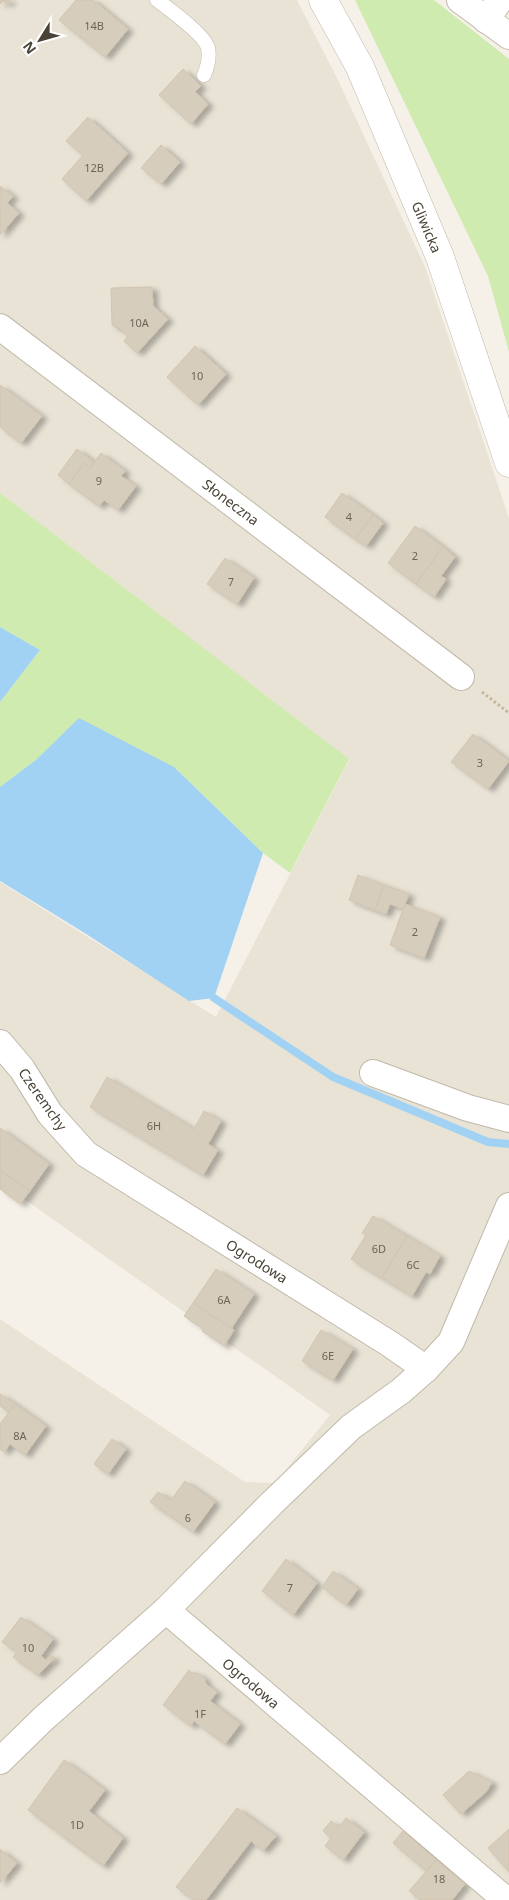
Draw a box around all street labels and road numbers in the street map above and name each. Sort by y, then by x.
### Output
street label: Gliwicka [408,198,446,256]
street label: Słoneczna [199,475,263,529]
street label: Czeremchy [14,1064,72,1135]
street label: Ogrodowa [223,1235,291,1287]
street label: Ogrodowa [218,1653,284,1713]

